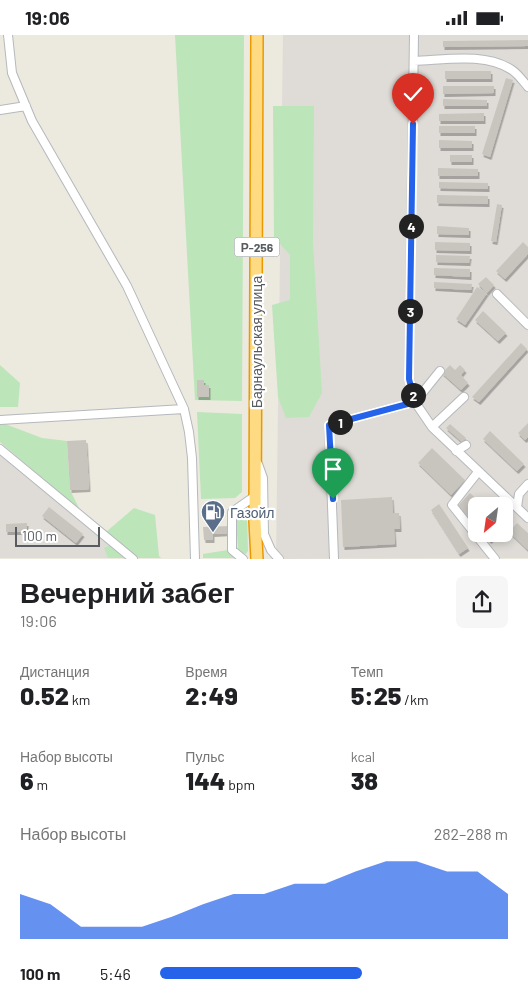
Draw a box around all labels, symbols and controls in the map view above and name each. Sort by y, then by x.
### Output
text: 19:06 [25,6,70,29]
pin [392,73,434,124]
icon: check [399,80,427,108]
pin: 4 [398,213,424,239]
text: 4 [407,218,416,235]
road number: Р-256 [234,237,280,257]
street label: Барнаульская улица [248,276,265,408]
pin: 3 [398,299,422,323]
text: 3 [407,303,414,320]
pin: 2 [400,383,426,407]
text: 2 [410,387,417,404]
pin: 1 [328,409,352,435]
text: 1 [338,414,343,431]
pin [312,448,354,499]
icon: arrive [319,455,347,483]
north arrow [468,497,512,543]
map controls [468,497,513,542]
fuel station icon: Газойл [200,499,226,533]
place label: Газойл [230,504,274,521]
scale bar [15,523,100,547]
text: 100 m [22,527,57,544]
text: Вечерний забег [20,575,235,609]
button: share [456,576,508,628]
text: 19:06 [20,611,57,630]
text: Дистанция [20,663,90,680]
text: Время [185,663,227,680]
text: Темп [351,663,383,680]
text: 0.52 [20,680,69,710]
text: 2:49 [185,680,238,710]
text: 5:25 [351,680,402,710]
text: km [69,691,90,708]
text: /km [402,691,429,708]
text: Набор высоты [20,748,113,765]
text: Пульс [185,748,225,765]
text: kcal [351,748,375,765]
text: 6 [20,765,34,795]
text: 144 [185,765,225,795]
text: 38 [351,765,378,795]
text: m [34,776,48,793]
text: bpm [225,776,255,793]
text: Набор высоты [20,824,126,843]
text: 282–288 m [434,824,508,843]
text: 100 m [20,964,60,983]
text: 5:46 [100,964,131,983]

